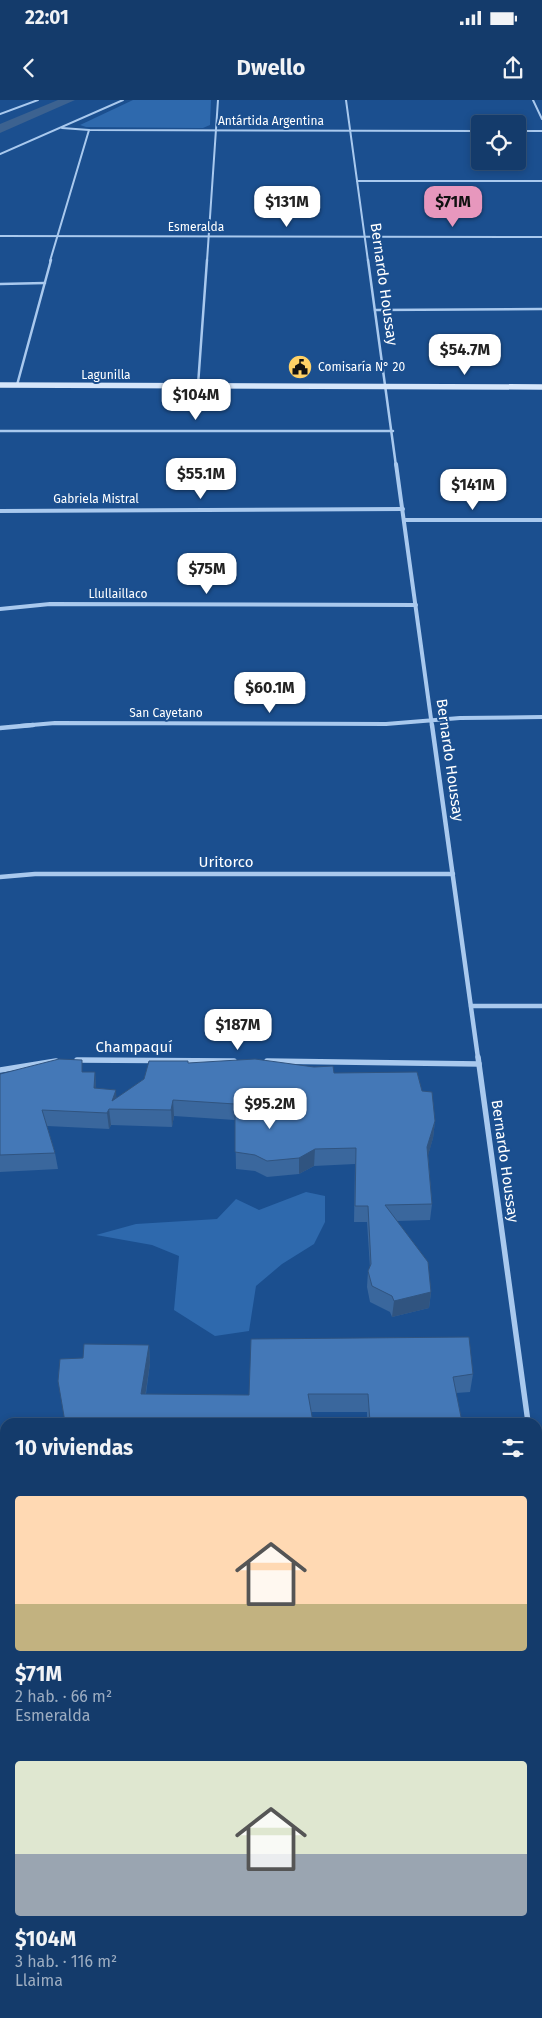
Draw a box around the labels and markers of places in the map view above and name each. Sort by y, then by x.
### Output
pin: $131M [252,186,322,228]
pin: $71M [423,186,483,228]
pin: $54.7M [424,334,506,376]
public building icon: Comisaría N° 20 [287,354,313,380]
place label: Comisaría N° 20 [318,360,405,374]
pin: $104M [161,378,231,421]
pin: $55.1M [160,458,242,500]
pin: $141M [438,468,508,511]
pin: $75M [177,552,237,595]
pin: $60.1M [229,672,311,714]
pin: $187M [203,1008,273,1051]
pin: $95.2M [229,1088,311,1130]

